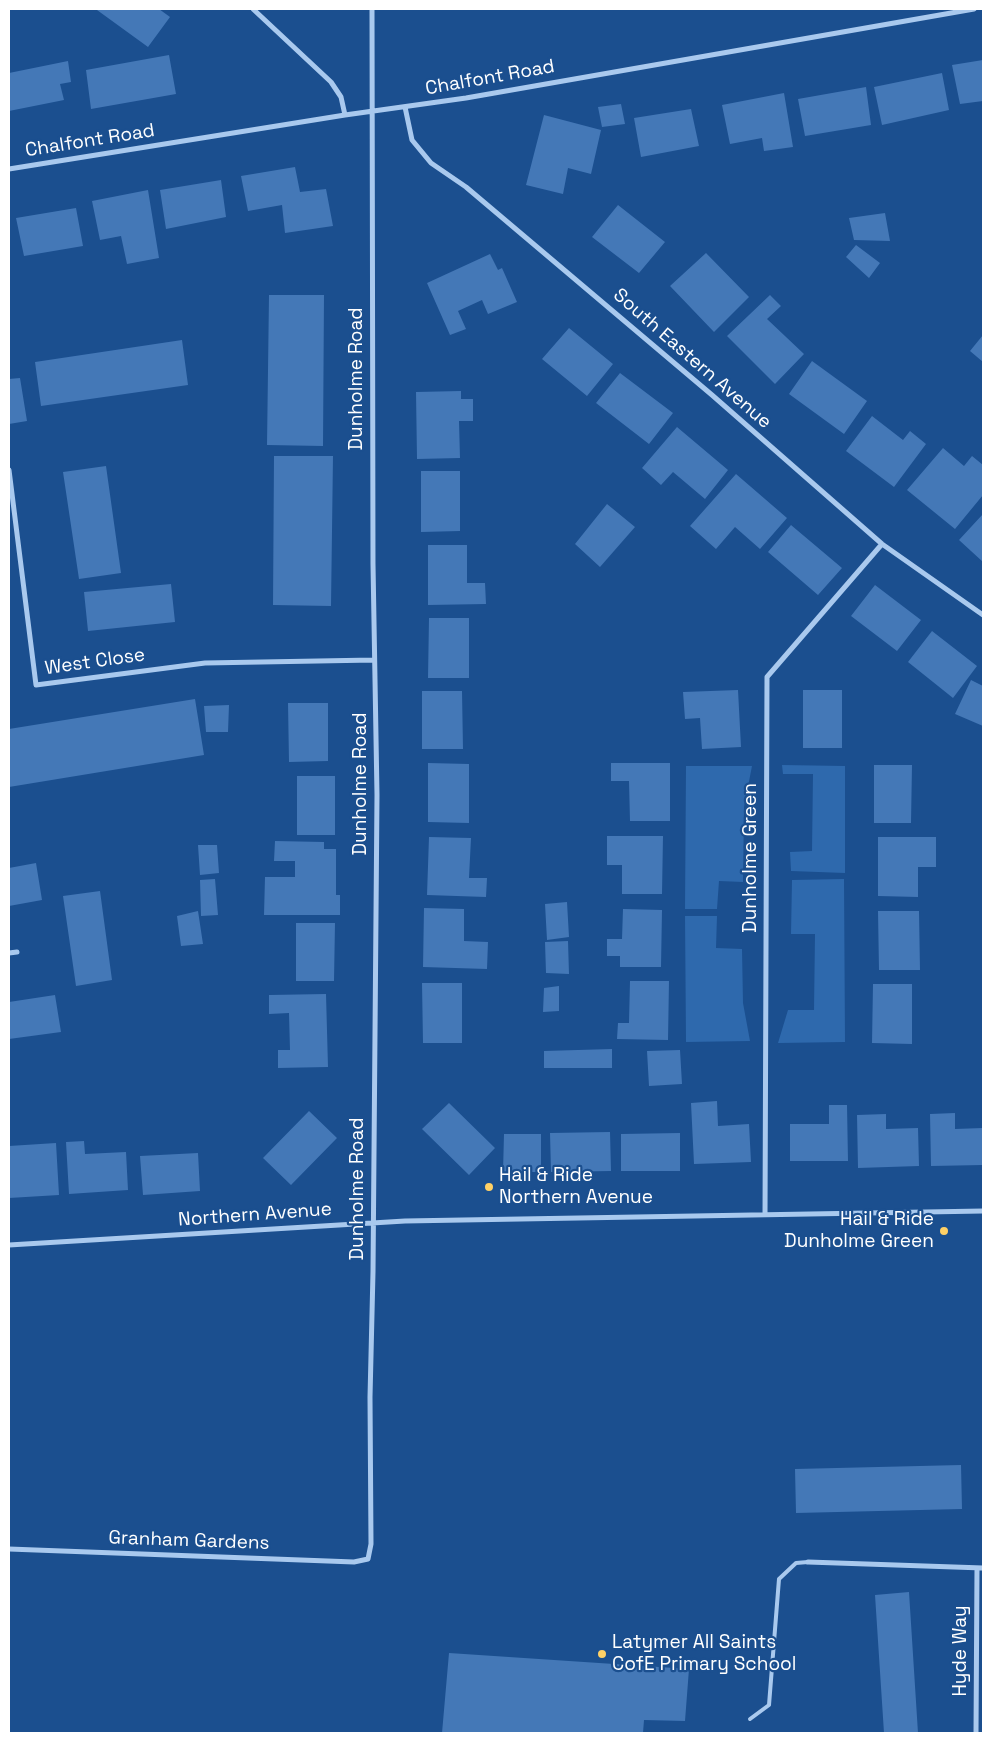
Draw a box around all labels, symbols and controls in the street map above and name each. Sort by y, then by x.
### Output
street label: Chalfont Road [424,55,556,101]
street label: Chalfont Road [24,120,156,162]
street label: South Eastern Avenue [608,284,776,434]
street label: Dunholme Road [346,307,368,451]
street label: West Close [43,644,147,680]
street label: Dunholme Road [350,712,372,856]
street label: Dunholme Green [740,783,762,933]
street label: Dunholme Road [347,1117,369,1261]
place label: Hail & Ride Northern Avenue [499,1165,653,1209]
marker: Hail & Ride Northern Avenue [483,1181,495,1193]
street label: Northern Avenue [177,1198,333,1232]
place label: Hail & Ride Dunholme Green [784,1209,934,1253]
marker: Hail & Ride Dunholme Green [938,1225,950,1237]
street label: Granham Gardens [108,1527,270,1555]
street label: Hyde Way [950,1605,972,1697]
place label: Latymer All Saints CofE Primary School [612,1632,797,1676]
marker: Latymer All Saints CofE Primary School [596,1648,608,1660]

